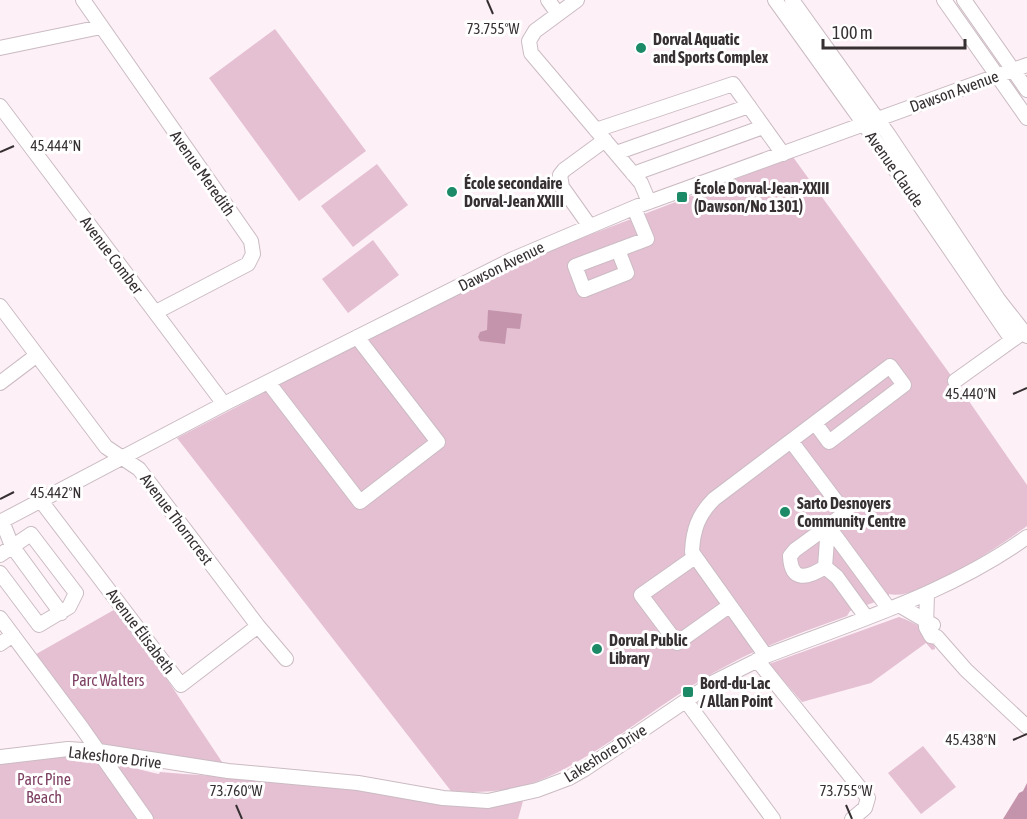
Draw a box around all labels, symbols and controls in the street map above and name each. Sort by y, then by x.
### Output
scale bar [823,12,966,50]
text: 73.755°W [467,20,520,37]
text: 100 m [832,22,873,43]
place label: Dorval Aquatic and Sports Complex [653,30,769,66]
marker: Dorval Aquatic and Sports Complex [634,41,648,55]
street label: Dawson Avenue [907,67,1001,115]
street label: Avenue Meredith [167,127,239,219]
street label: Avenue Claude [862,128,928,210]
text: 45.444°N [31,137,81,154]
place label: École secondaire Dorval-Jean XXIII [464,174,564,210]
place label: École Dorval-Jean-XXIII (Dawson/No 1301) [694,179,829,215]
marker: École secondaire Dorval-Jean XXIII [445,185,459,199]
marker: École Dorval-Jean-XXIII (Dawson/No 1301) [675,190,689,204]
street label: Avenue Comber [77,213,147,297]
street label: Dawson Avenue [455,237,547,295]
text: 45.440°N [946,385,996,402]
street label: Avenue Thorncrest [137,470,217,568]
text: 45.442°N [31,484,81,501]
place label: Sarto Desnoyers Community Centre [797,494,906,530]
marker: Sarto Desnoyers Community Centre [778,505,792,519]
street label: Avenue Élisabeth [103,585,179,677]
place label: Dorval Public Library [609,631,688,667]
marker: Dorval Public Library [590,642,604,656]
park label: Parc Walters [72,671,145,689]
place label: Bord-du-Lac / Allan Point [700,674,773,710]
marker: Bord-du-Lac / Allan Point [681,685,695,699]
street label: Lakeshore Drive [560,721,650,785]
text: 45.438°N [946,731,996,748]
street label: Lakeshore Drive [67,742,163,772]
park label: Parc Pine Beach [17,770,71,806]
text: 73.760°W [210,782,263,799]
text: 73.755°W [820,782,873,799]

